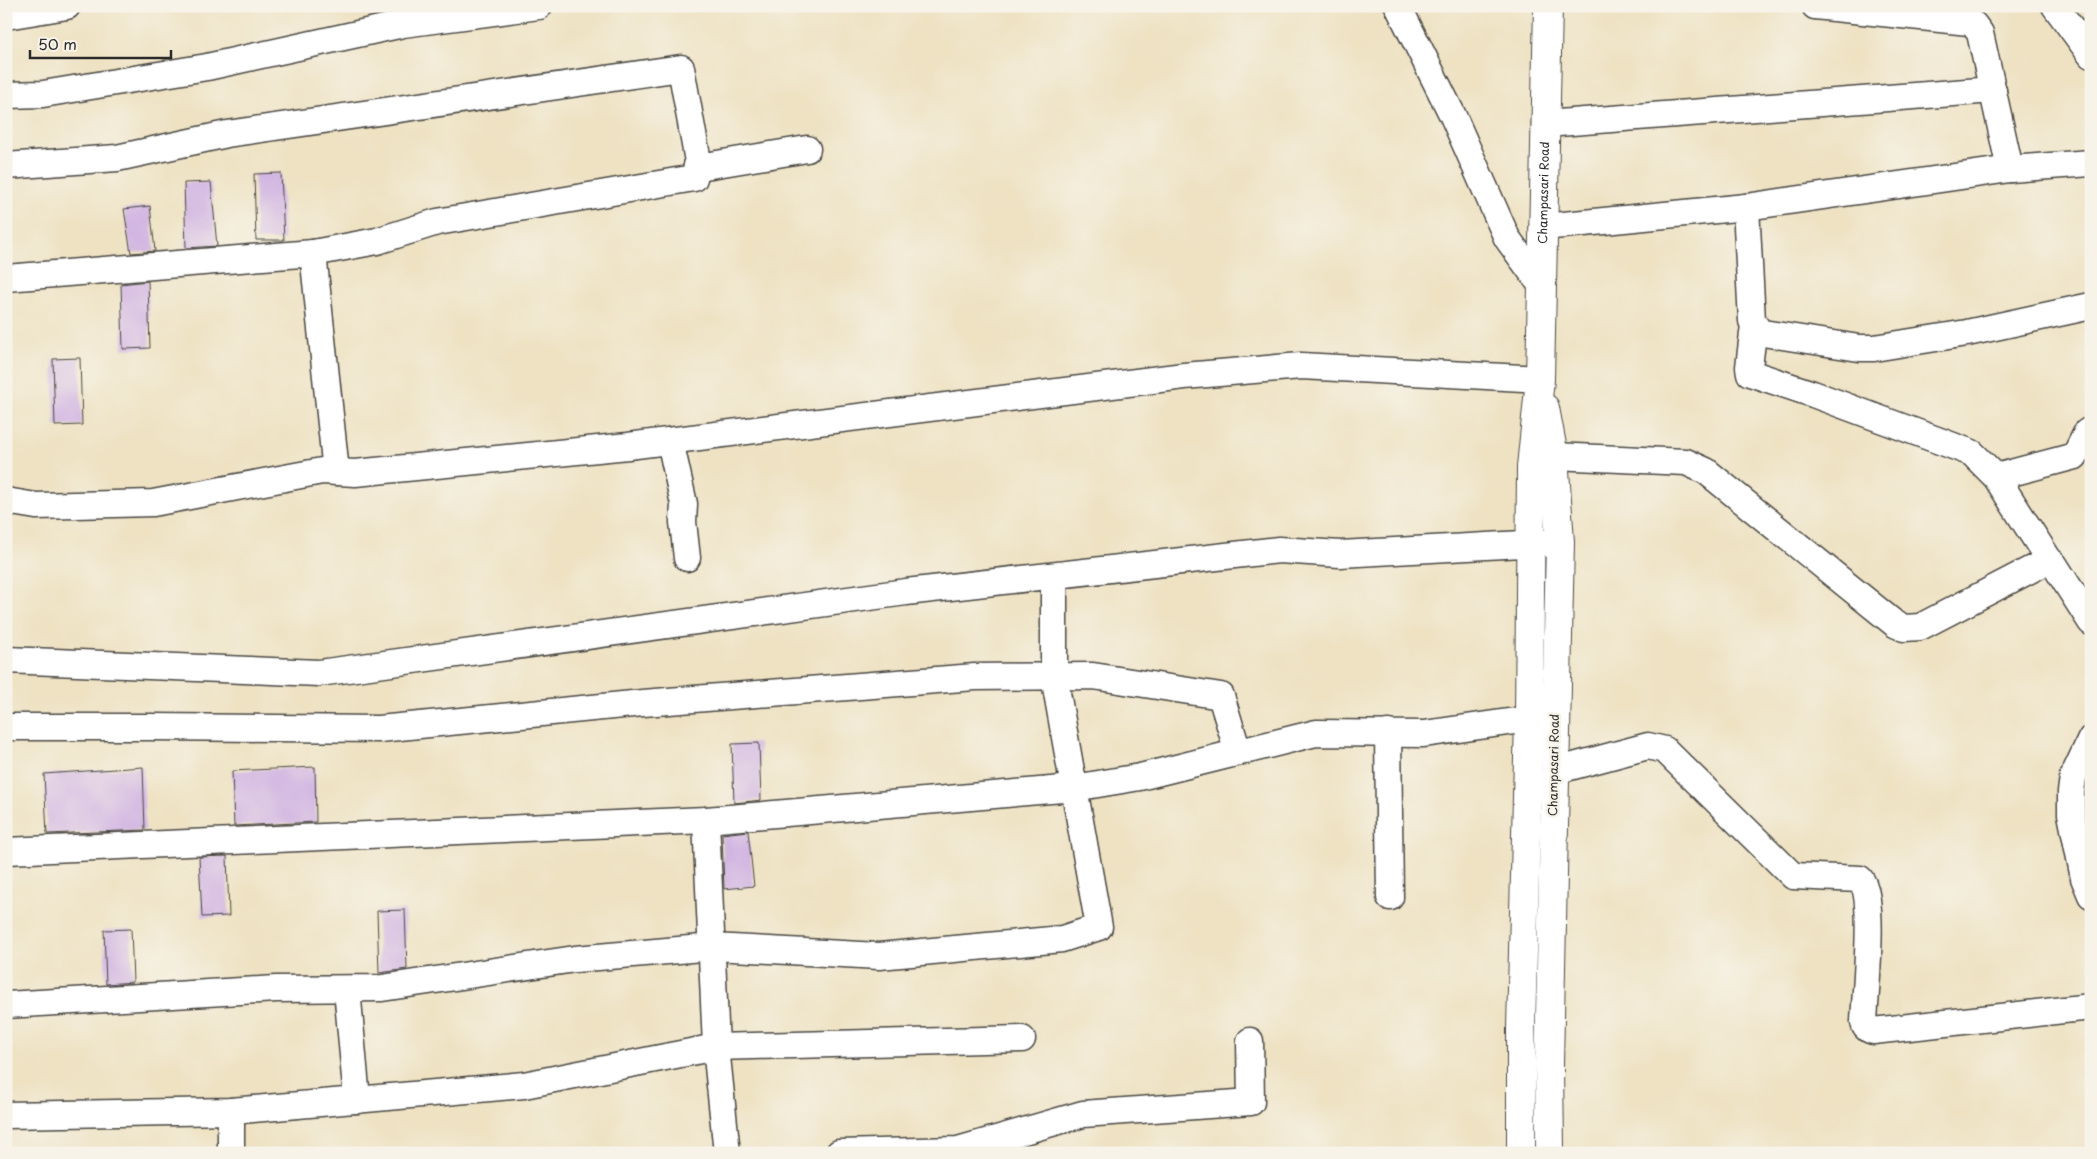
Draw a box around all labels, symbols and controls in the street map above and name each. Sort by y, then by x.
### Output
scale bar [30,28,171,60]
text: 50 m [38,32,77,55]
street label: Champasari Road [1533,141,1553,244]
street label: Champasari Road [1543,714,1563,816]

